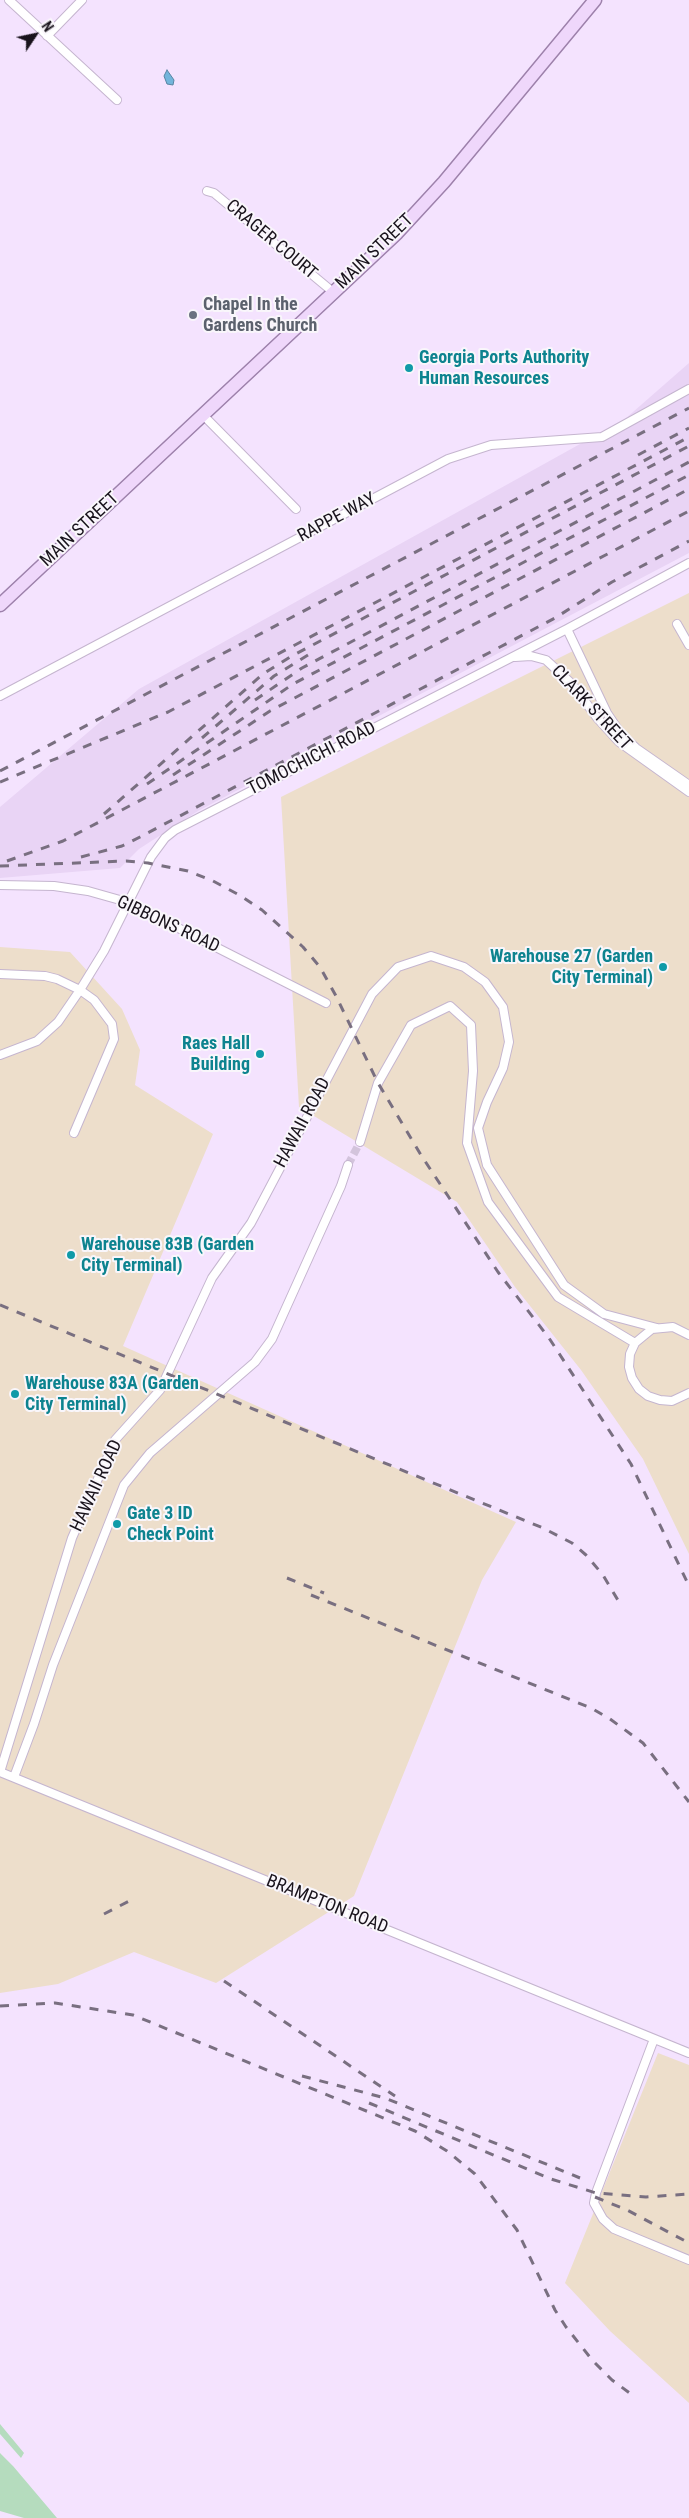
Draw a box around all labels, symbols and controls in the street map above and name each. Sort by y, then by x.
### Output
north arrow [10,10,60,60]
text: N [38,19,56,35]
street label: CRAGER COURT [221,196,321,284]
street label: MAIN STREET [332,210,418,294]
place label: Chapel In the Gardens Church [203,294,317,336]
marker: Chapel In the Gardens Church [187,309,199,321]
place label: Georgia Ports Authority Human Resources [419,347,589,389]
marker: Georgia Ports Authority Human Resources [403,362,415,374]
street label: MAIN STREET [36,488,124,572]
street label: RAPPE WAY [294,488,380,548]
street label: CLARK STREET [546,661,636,755]
street label: TOMOCHICHI ROAD [244,717,380,801]
street label: GIBBONS ROAD [113,892,223,958]
place label: Warehouse 27 (Garden City Terminal) [490,946,653,989]
marker: Warehouse 27 (Garden City Terminal) [657,961,669,973]
place label: Raes Hall Building [182,1033,250,1076]
marker: Raes Hall Building [254,1048,266,1060]
street label: HAWAII ROAD [270,1074,336,1172]
place label: Warehouse 83B (Garden City Terminal) [81,1234,254,1276]
marker: Warehouse 83B (Garden City Terminal) [65,1249,77,1261]
place label: Warehouse 83A (Garden City Terminal) [25,1373,199,1416]
marker: Warehouse 83A (Garden City Terminal) [9,1388,21,1400]
street label: HAWAII ROAD [66,1437,128,1535]
place label: Gate 3 ID Check Point [127,1503,214,1546]
marker: Gate 3 ID Check Point [111,1518,123,1530]
street label: BRAMPTON ROAD [263,1871,391,1939]

